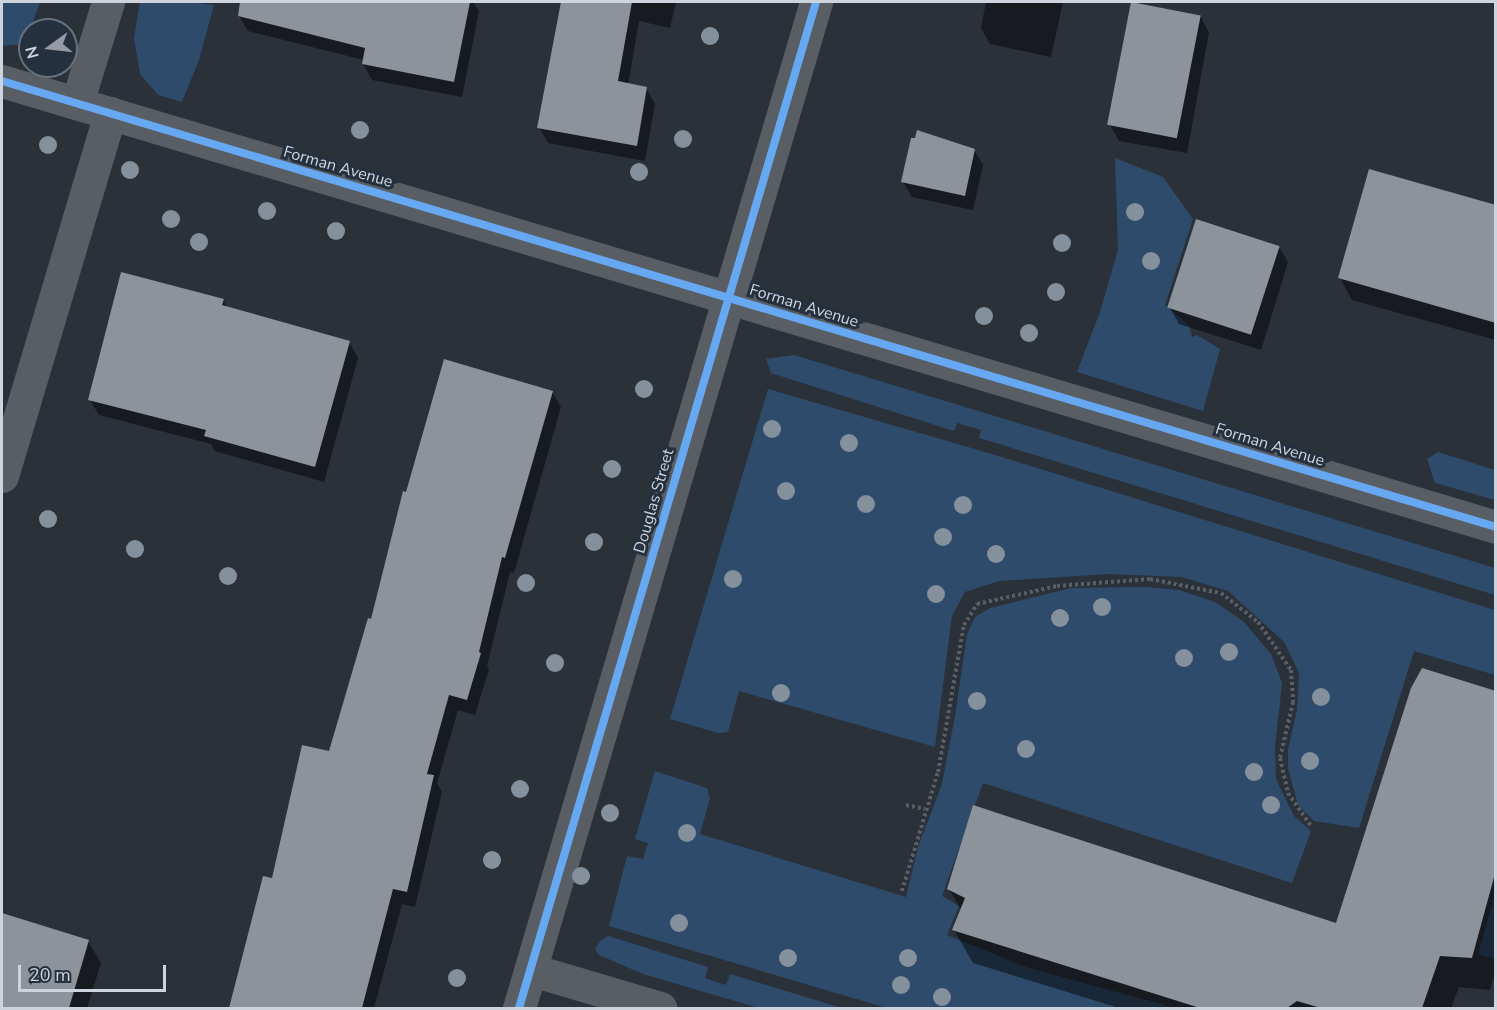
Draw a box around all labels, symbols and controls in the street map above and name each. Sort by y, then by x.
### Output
north arrow [18,18,78,78]
text: N [20,44,45,61]
street label: Forman Avenue [281,142,395,192]
street label: Forman Avenue [747,280,861,332]
street label: Forman Avenue [1213,419,1327,471]
street label: Douglas Street [630,447,678,555]
scale bar [21,953,170,991]
text: 20 m [29,963,71,987]

